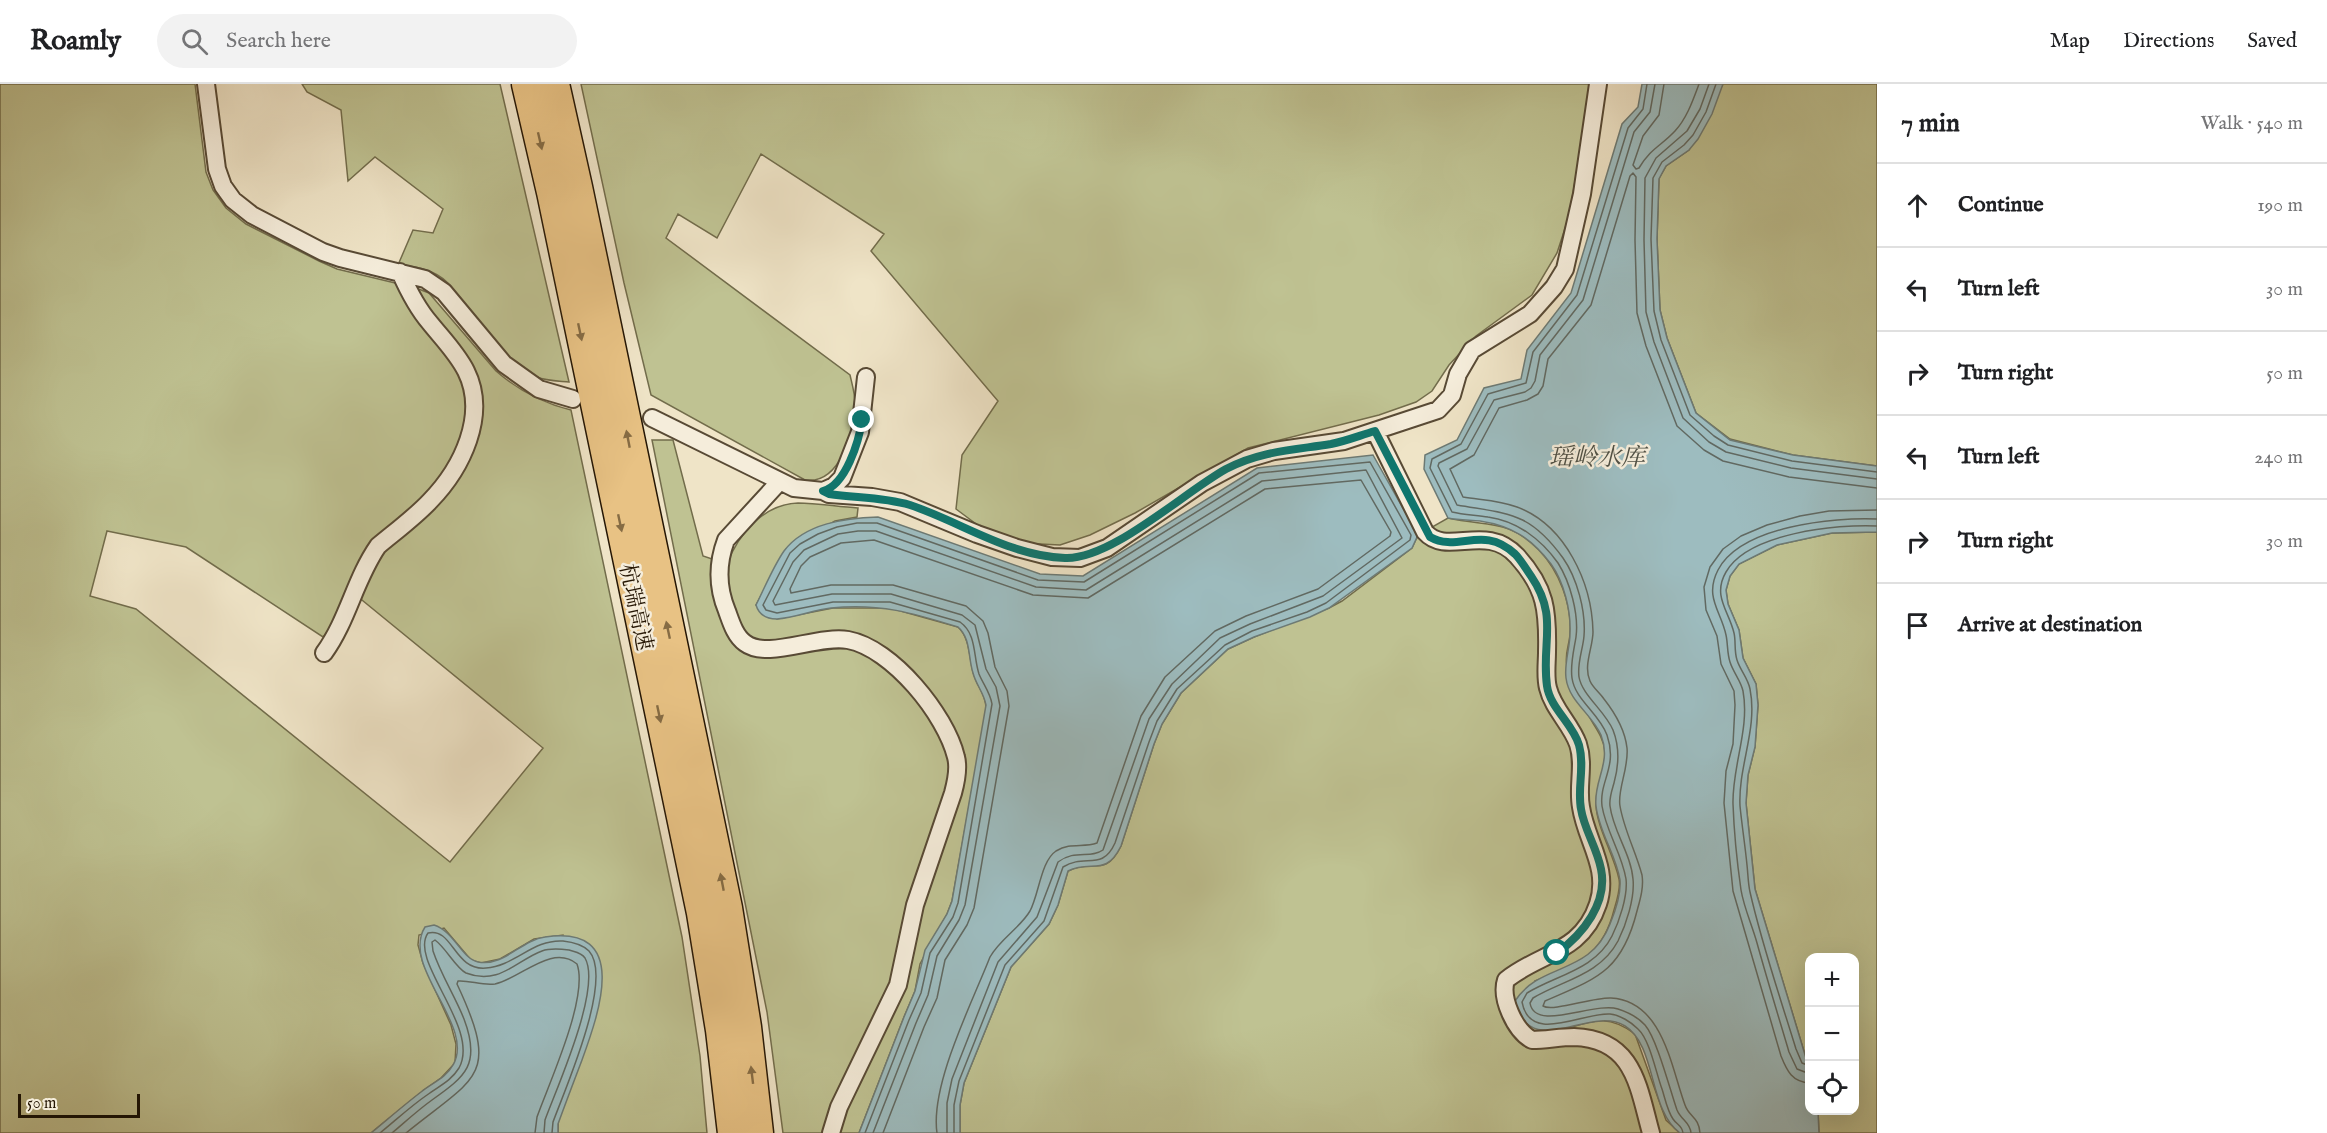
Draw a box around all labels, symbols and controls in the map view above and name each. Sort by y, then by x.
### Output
search box [157,14,577,68]
text: Roamly [30,24,121,59]
icon: search [178,25,211,58]
text: Search here [226,27,331,55]
text: Map [2050,28,2090,55]
text: Directions [2123,28,2214,55]
text: Saved [2247,28,2297,55]
text: 7 min [1901,107,1960,140]
text: Walk · 540 m [2201,111,2303,136]
one-way arrow [536,132,546,150]
icon: ahead [1901,189,1934,222]
text: Continue [1958,191,2044,219]
text: 190 m [2257,193,2303,218]
icon: left [1901,273,1934,306]
text: Turn left [1958,275,2040,303]
text: 30 m [2266,277,2303,302]
one-way arrow [576,323,586,341]
icon: right [1901,357,1934,390]
text: Turn right [1958,359,2053,387]
text: 50 m [2266,361,2303,386]
route end [848,406,874,432]
one-way arrow [623,429,632,448]
icon: left [1901,441,1934,474]
water label: 瑶岭水库 [1549,443,1649,474]
text: Turn left [1958,443,2040,471]
text: 240 m [2254,445,2303,470]
one-way arrow [615,514,625,532]
icon: right [1901,525,1934,558]
text: Turn right [1958,527,2053,555]
text: 30 m [2266,529,2303,554]
street label: 杭瑞高速 [612,561,658,653]
icon: arrive [1901,609,1934,642]
text: Arrive at destination [1958,611,2142,639]
one-way arrow [663,620,672,639]
one-way arrow [655,704,665,723]
one-way arrow [717,873,726,892]
route start [1543,939,1569,965]
map controls [1805,953,1859,1115]
button: + [1805,953,1859,1007]
button: − [1805,1007,1859,1061]
button: locate [1805,1061,1859,1115]
one-way arrow [748,1065,757,1084]
scale bar [18,1091,140,1118]
text: 50 m [27,1094,56,1114]

